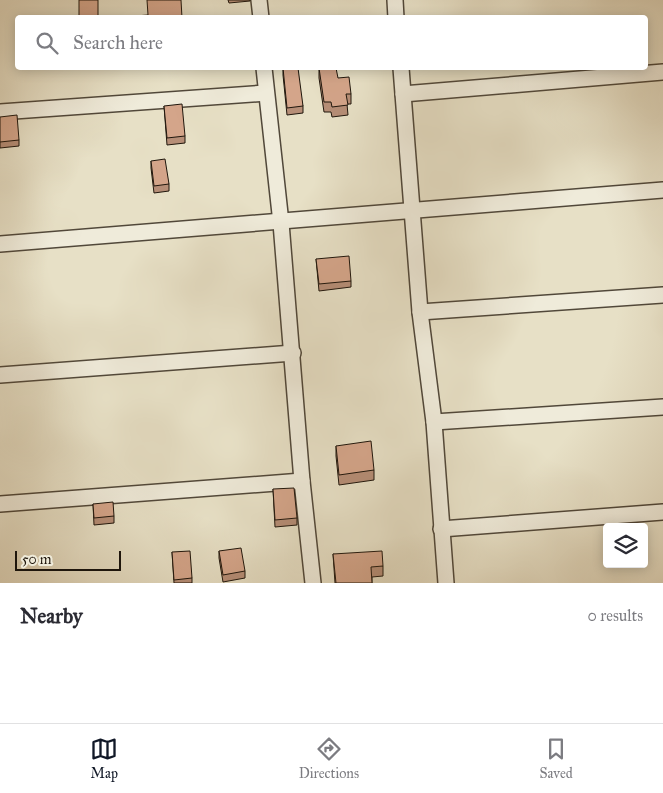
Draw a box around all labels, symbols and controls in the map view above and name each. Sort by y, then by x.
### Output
search box [15,15,648,70]
icon: search [33,29,61,57]
text: Search here [73,31,163,54]
map controls [603,523,648,568]
button: layers [603,523,648,568]
scale bar [15,548,121,571]
text: 50 m [22,551,51,568]
text: Nearby [20,603,83,629]
text: 0 results [588,606,643,625]
tab: Map [90,735,118,782]
tab: Directions [299,735,359,782]
tab: Saved [540,735,573,782]

